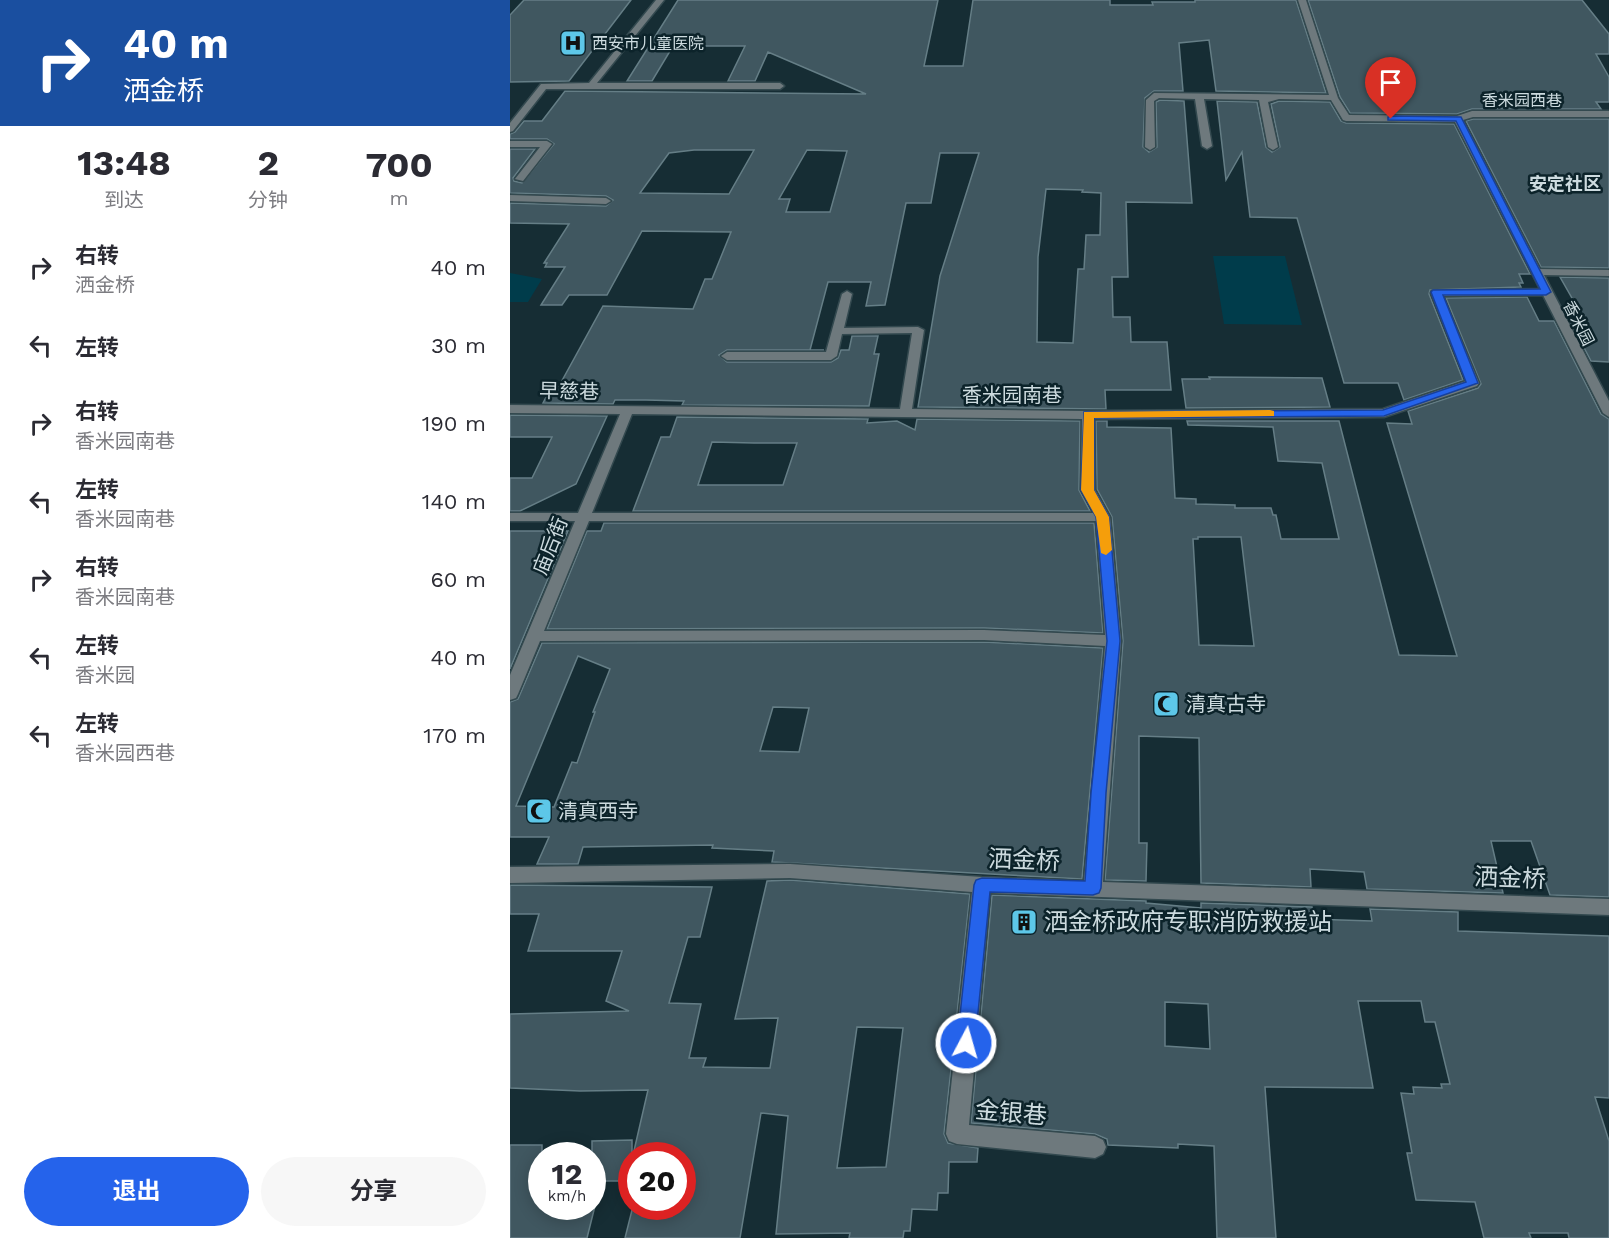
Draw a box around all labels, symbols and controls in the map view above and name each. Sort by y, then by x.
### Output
text: 40 m [123,19,229,68]
icon: right [24,24,102,102]
hospital icon: 西安市儿童医院 [558,28,588,58]
place label: 西安市儿童医院 [592,34,704,53]
pin [1365,57,1416,119]
icon: arrive [1374,66,1407,99]
text: 洒金桥 [123,75,204,107]
street label: 香米园西巷 [1482,91,1562,110]
text: 13:48 [77,142,171,184]
text: 2 [257,142,279,184]
text: 700 [365,144,433,186]
district label: 安定社区 [1529,173,1601,194]
text: m [390,186,409,210]
text: 到达 [104,188,144,212]
text: 分钟 [248,188,288,212]
text: 右转 [75,243,119,268]
icon: right [24,251,57,284]
text: 40 m [430,255,486,280]
text: 洒金桥 [75,273,135,297]
street label: 香米园 [1559,298,1598,349]
icon: left [24,329,57,362]
text: 30 m [431,333,486,358]
text: 左转 [75,335,119,360]
street label: 早慈巷 [539,378,599,404]
street label: 香米园南巷 [962,383,1062,407]
text: 右转 [75,399,119,424]
icon: right [24,407,57,440]
text: 190 m [422,411,486,436]
text: 香米园南巷 [75,429,175,453]
text: 左转 [75,477,119,502]
icon: left [24,485,57,518]
text: 140 m [422,489,486,514]
text: 香米园南巷 [75,507,175,531]
street label: 庙后街 [528,514,572,578]
text: 右转 [75,555,119,580]
icon: right [24,563,57,596]
text: 60 m [430,567,486,592]
text: 香米园南巷 [75,585,175,609]
text: 左转 [75,633,119,658]
icon: left [24,641,57,674]
text: 40 m [430,645,486,670]
text: 香米园 [75,663,135,687]
mosque icon: 清真古寺 [1151,689,1181,719]
place label: 清真古寺 [1186,692,1266,716]
text: 左转 [75,711,119,736]
icon: left [24,719,57,752]
text: 170 m [423,723,486,748]
text: 香米园西巷 [75,741,175,765]
mosque icon: 清真西寺 [524,796,554,826]
place label: 清真西寺 [558,799,638,823]
street label: 洒金桥 [988,845,1060,875]
street label: 洒金桥 [1474,863,1546,893]
building icon: 洒金桥政府专职消防救援站 [1009,907,1039,937]
place label: 洒金桥政府专职消防救援站 [1044,908,1332,936]
position arrow [934,1011,998,1075]
street label: 金银巷 [974,1096,1048,1130]
speed limit sign: 20 [618,1142,696,1220]
text: 12 [552,1156,582,1191]
button: 退出 [24,1157,249,1226]
button: 分享 [261,1157,486,1226]
text: km/h [548,1187,586,1205]

